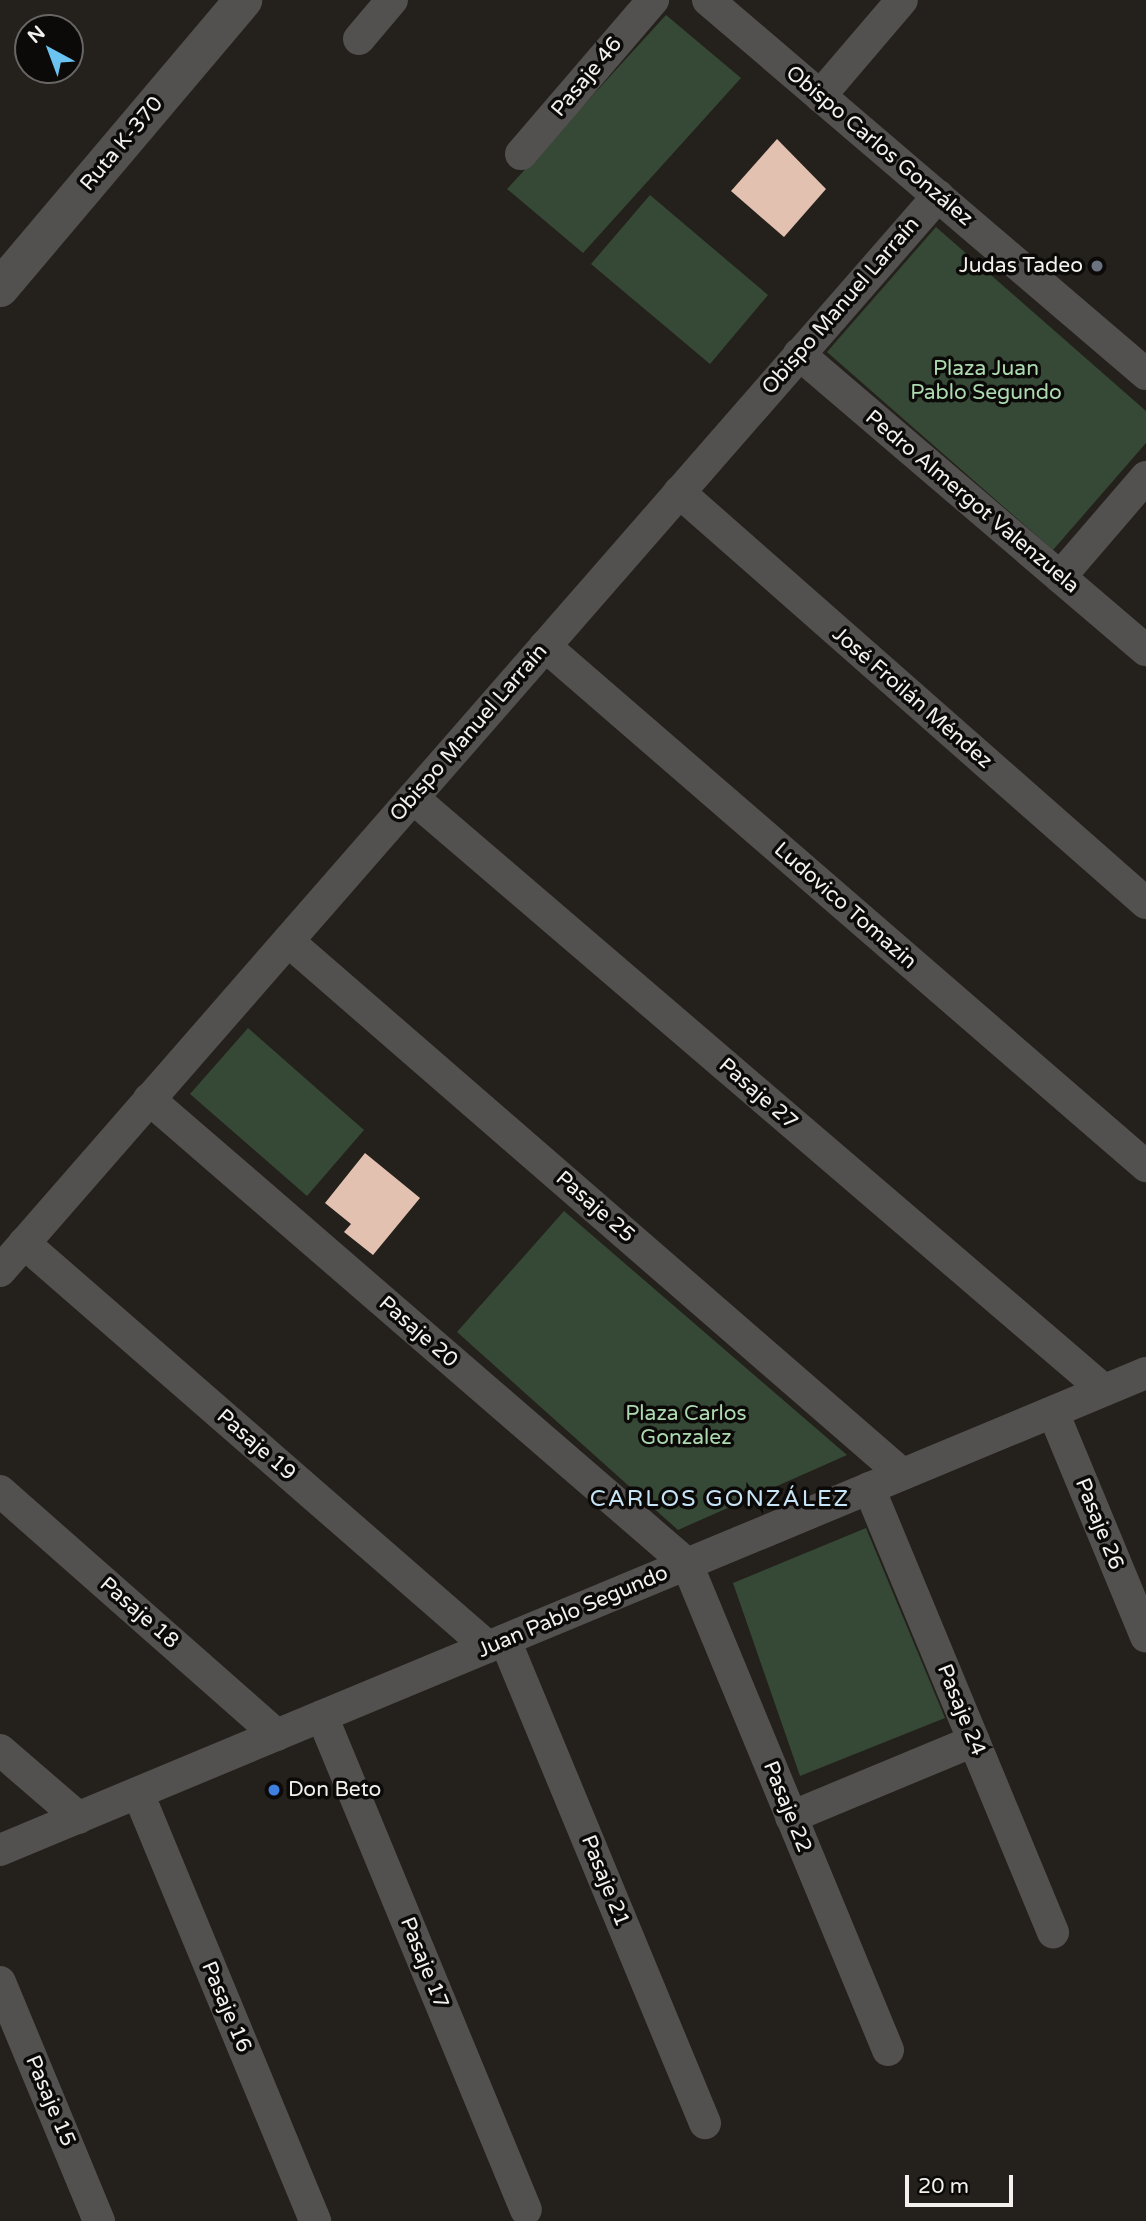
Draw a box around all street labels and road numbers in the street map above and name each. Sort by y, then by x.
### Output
street label: Pasaje 46 [546,32,628,122]
street label: Obispo Carlos González [780,60,978,232]
street label: Ruta K-370 [75,92,169,196]
street label: Obispo Manuel Larraín [757,212,925,400]
street label: Pedro Almergot Valenzuela [860,405,1084,599]
street label: José Froilán Méndez [827,622,997,774]
street label: Obispo Manuel Larraín [385,639,553,827]
street label: Ludovico Tomazin [769,837,921,975]
street label: Pasaje 27 [713,1053,803,1135]
street label: Pasaje 25 [550,1166,640,1248]
street label: Pasaje 20 [373,1291,463,1373]
street label: Pasaje 19 [211,1404,301,1486]
street label: Pasaje 26 [1069,1475,1129,1573]
street label: Juan Pablo Segundo [474,1560,672,1664]
street label: Pasaje 18 [94,1572,184,1654]
street label: Pasaje 24 [931,1661,991,1759]
street label: Pasaje 22 [757,1758,817,1856]
street label: Pasaje 21 [575,1832,635,1930]
street label: Pasaje 17 [394,1914,454,2012]
street label: Pasaje 16 [196,1958,256,2056]
street label: Pasaje 15 [20,2052,80,2150]

